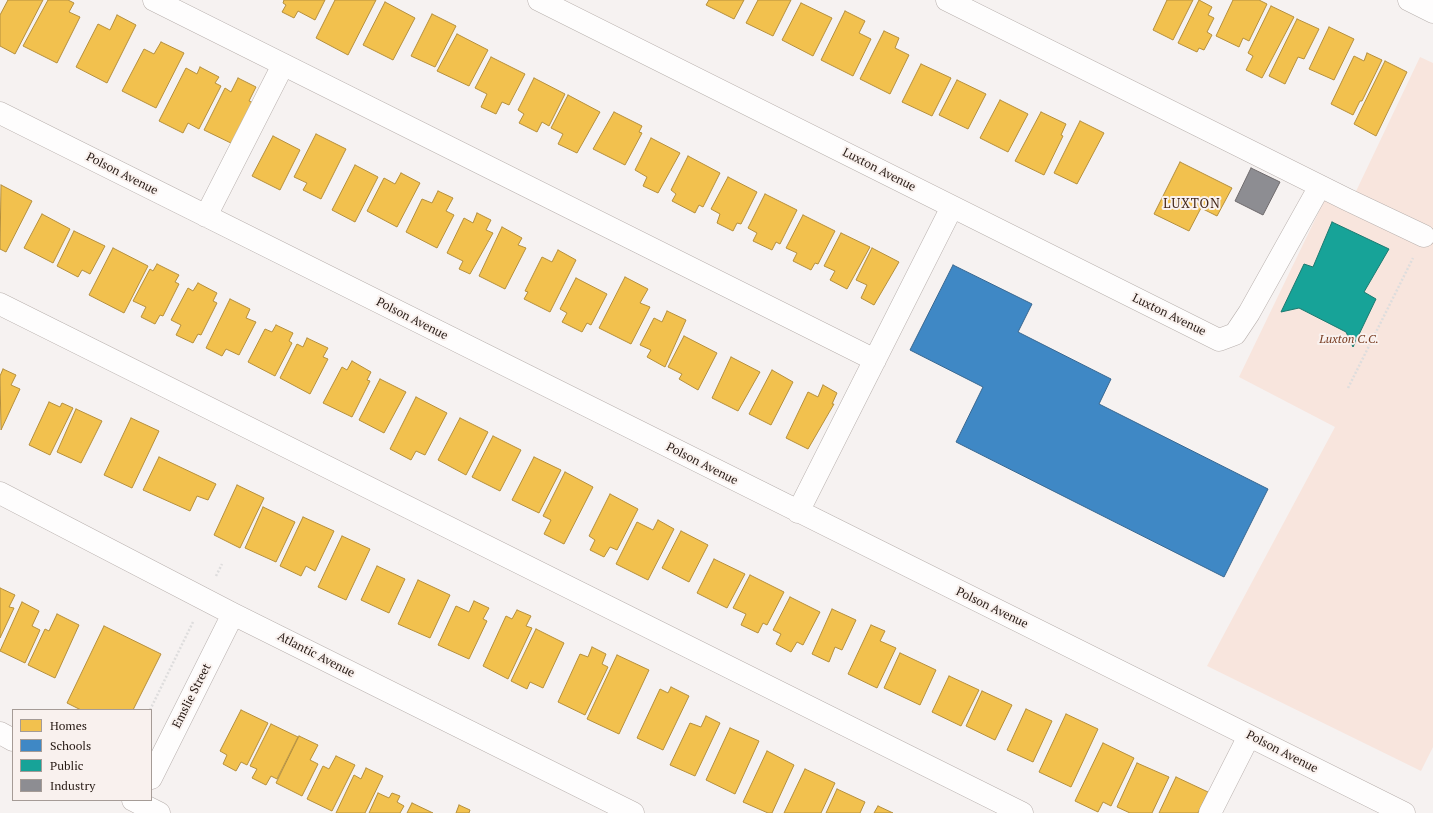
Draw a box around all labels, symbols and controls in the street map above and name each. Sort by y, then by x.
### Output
street label: Luxton Avenue [840,145,918,195]
street label: Polson Avenue [84,150,160,198]
district label: LUXTON [1163,196,1221,212]
street label: Luxton Avenue [1130,291,1208,339]
street label: Polson Avenue [374,295,450,343]
park label: Luxton C.C. [1319,333,1379,347]
street label: Polson Avenue [664,440,740,488]
street label: Polson Avenue [954,584,1030,632]
street label: Atlantic Avenue [275,629,357,681]
street label: Emslie Street [170,661,214,731]
legend [12,709,152,801]
text: Homes [50,718,87,733]
street label: Polson Avenue [1244,728,1320,776]
text: Schools [50,738,91,753]
text: Public [50,758,83,773]
text: Industry [50,778,95,793]

